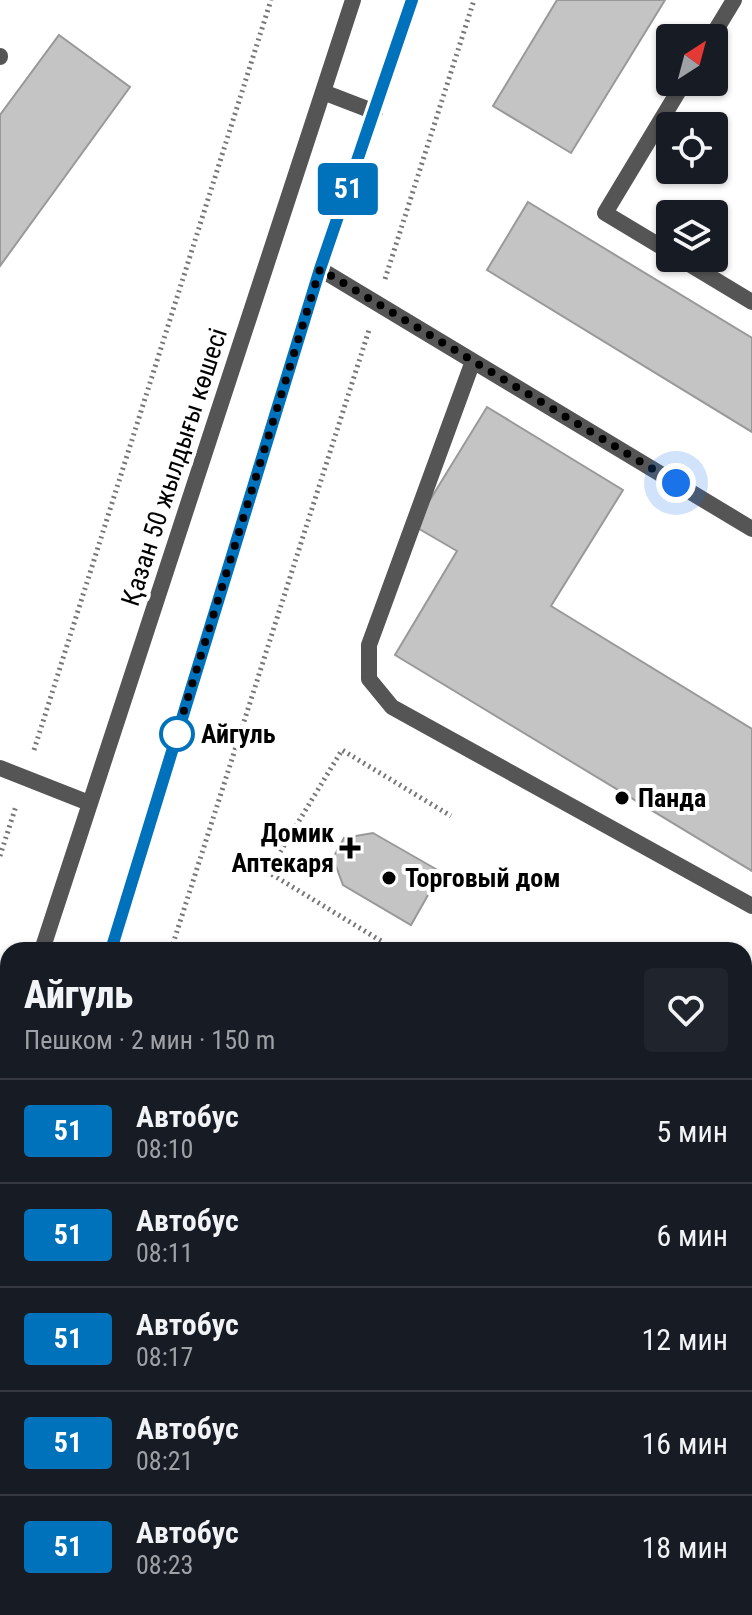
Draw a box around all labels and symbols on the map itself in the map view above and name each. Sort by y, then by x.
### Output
north arrow [656,24,728,96]
line badge: 51 [312,163,384,215]
street label: Қазан 50 жылдығы көшесі [115,324,233,610]
your location [656,463,696,503]
marker: Айгуль [160,717,194,751]
place label: Айгуль [201,719,276,749]
place label: Панда [638,783,706,813]
marker: Панда [613,789,631,807]
place label: Домик Аптекаря [232,818,334,878]
marker: Домик Аптекаря [341,839,359,857]
place label: Торговый дом [405,863,560,893]
marker: Торговый дом [380,869,398,887]

